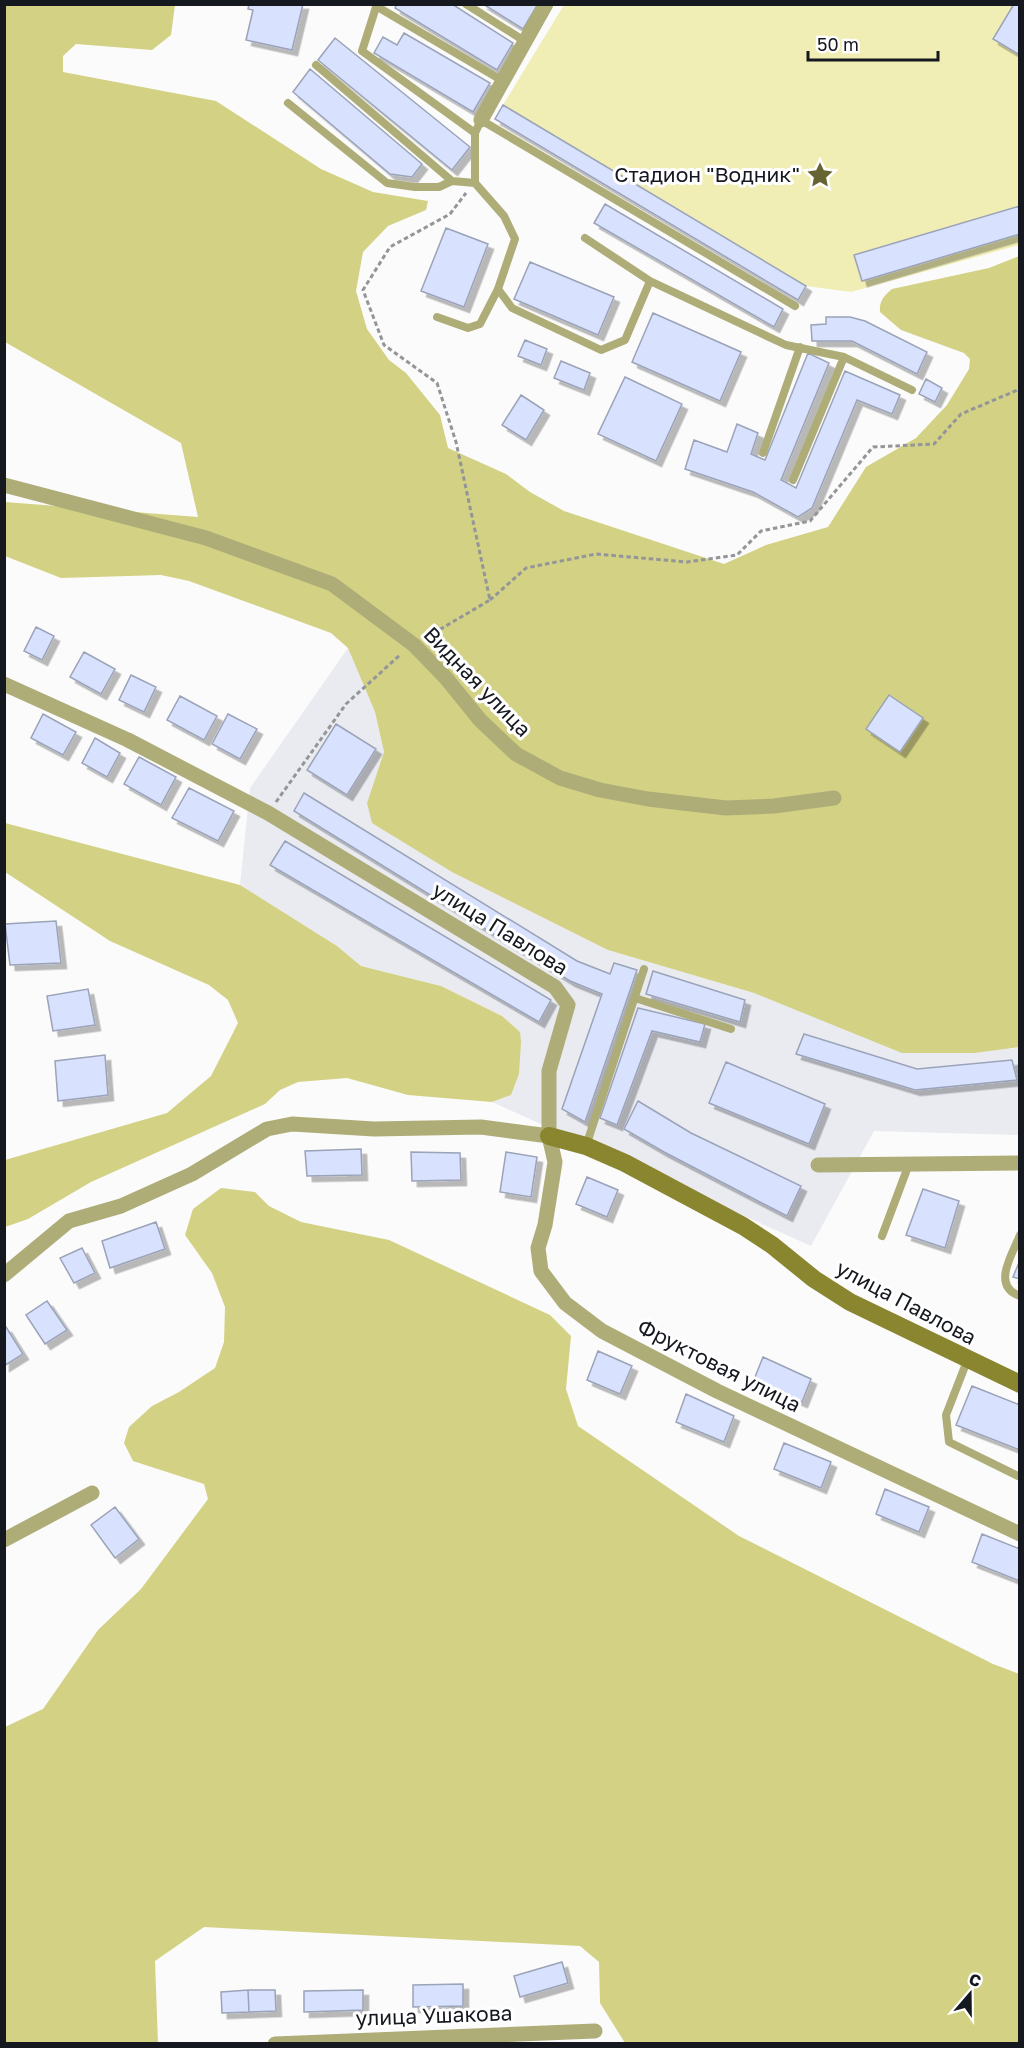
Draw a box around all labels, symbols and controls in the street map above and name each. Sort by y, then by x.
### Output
scale bar [808,24,938,62]
text: 50 m [817,33,859,55]
place icon: Стадион "Водник" [805,160,835,190]
place label: Стадион "Водник" [614,161,800,187]
street label: Видная улица [419,621,537,742]
street label: улица Павлова [428,876,573,980]
street label: улица Павлова [832,1254,981,1350]
street label: Фруктовая улица [634,1313,805,1417]
north arrow [940,1964,1000,2024]
text: С [966,1969,984,1991]
street label: улица Ушакова [355,1999,513,2031]

